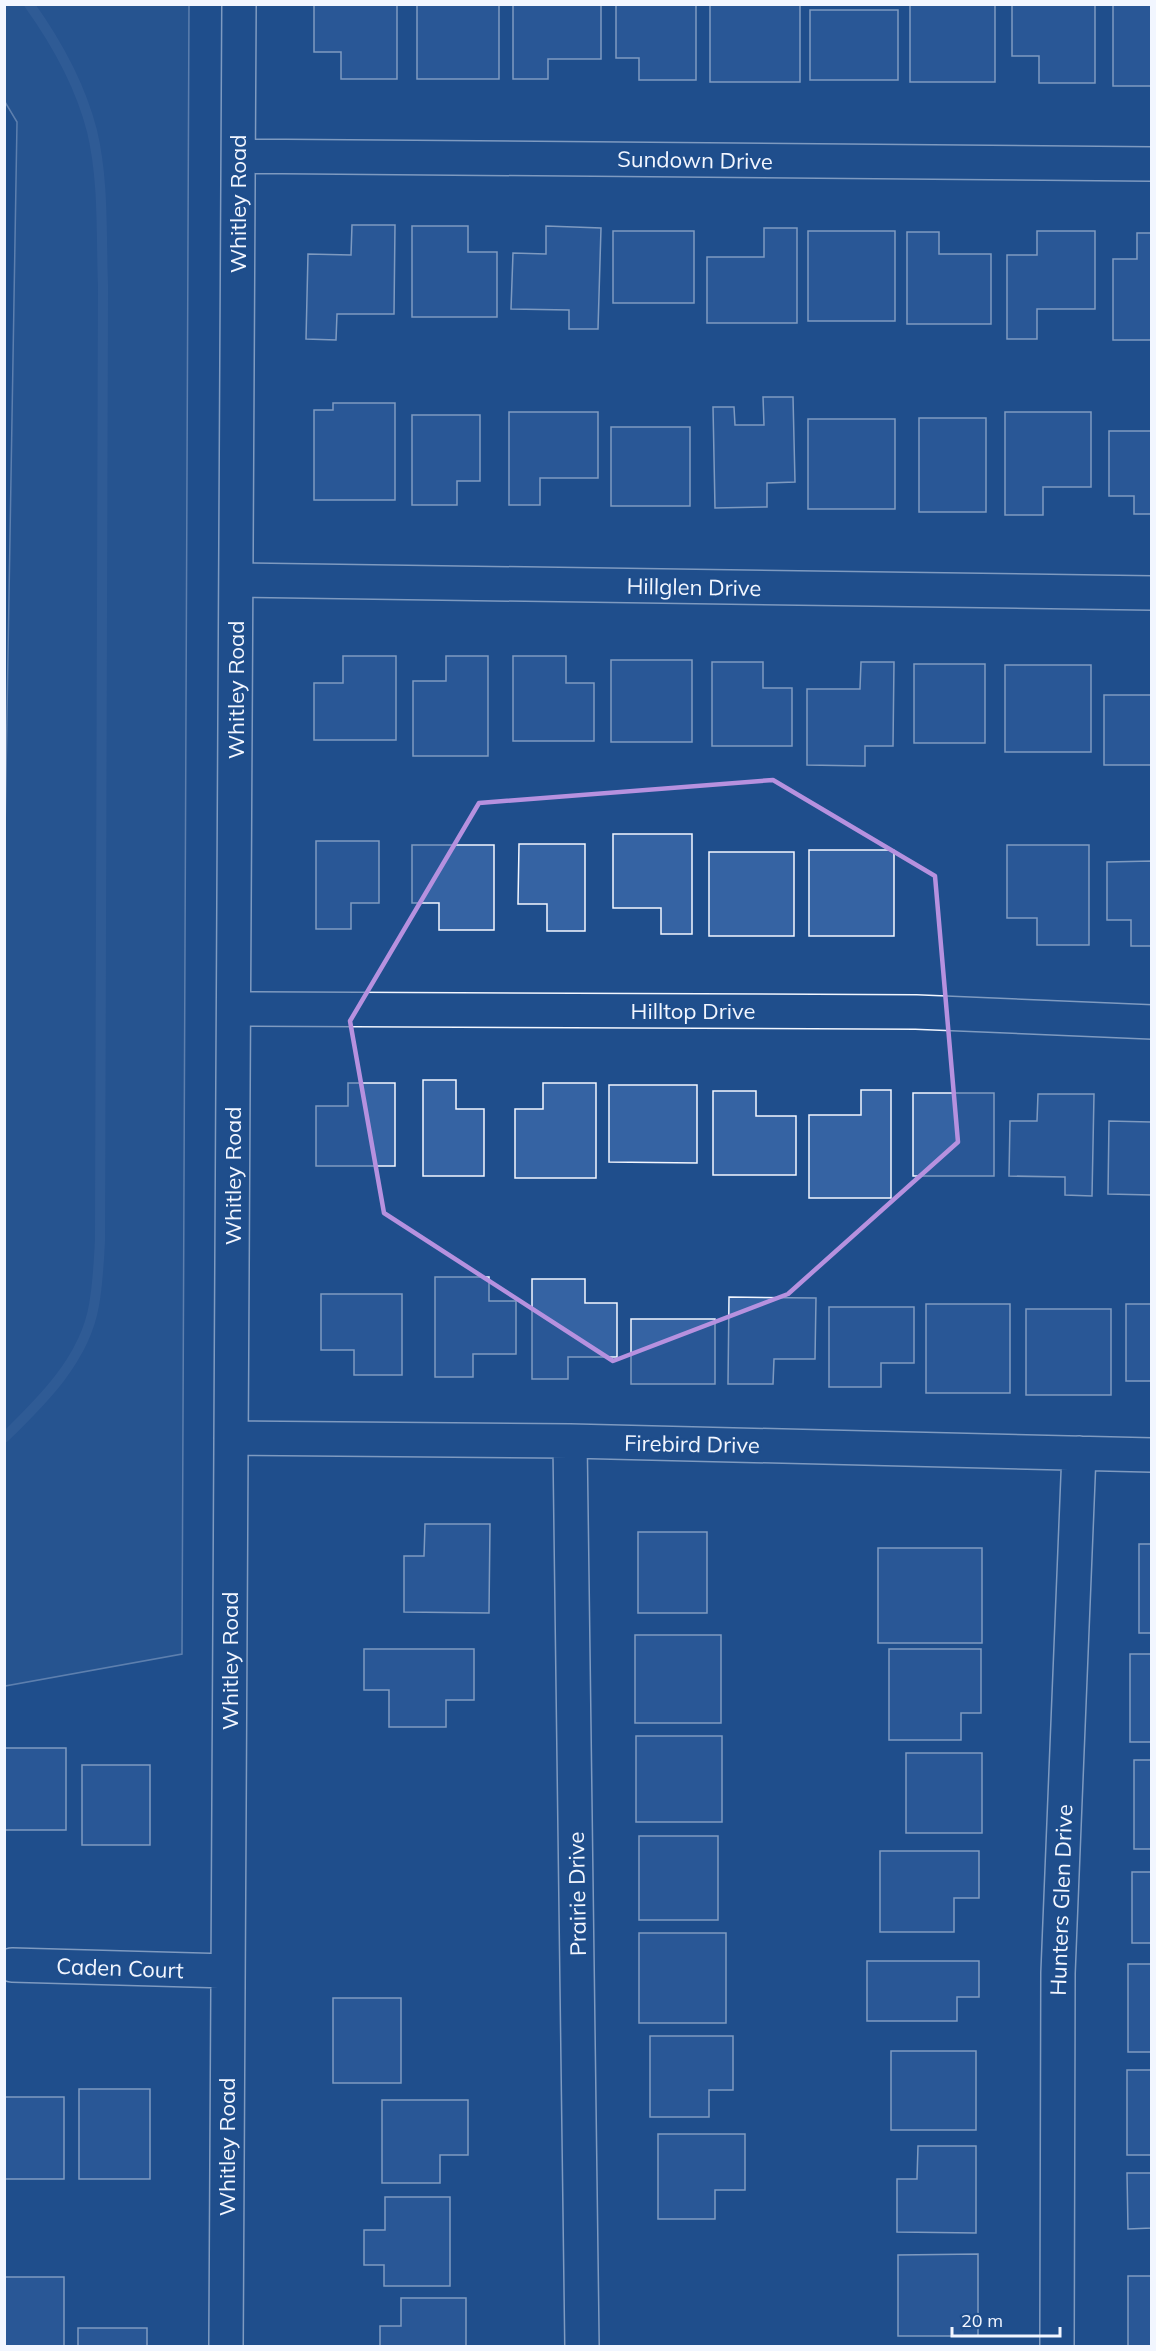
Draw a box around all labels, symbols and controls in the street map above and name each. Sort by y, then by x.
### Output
street label: Whitley Road [224,135,252,273]
street label: Sundown Drive [617,145,773,175]
street label: Hillglen Drive [626,572,762,602]
street label: Whitley Road [222,621,250,759]
street label: Hilltop Drive [631,997,755,1025]
street label: Whitley Road [219,1107,247,1245]
street label: Firebird Drive [624,1429,760,1459]
street label: Whitley Road [216,1592,244,1730]
street label: Hunters Glen Drive [1044,1804,1078,1996]
street label: Prairie Drive [562,1832,592,1956]
street label: Caden Court [56,1952,184,1984]
street label: Whitley Road [213,2078,241,2216]
scale bar [952,2300,1060,2338]
text: 20 m [961,2309,1003,2332]

